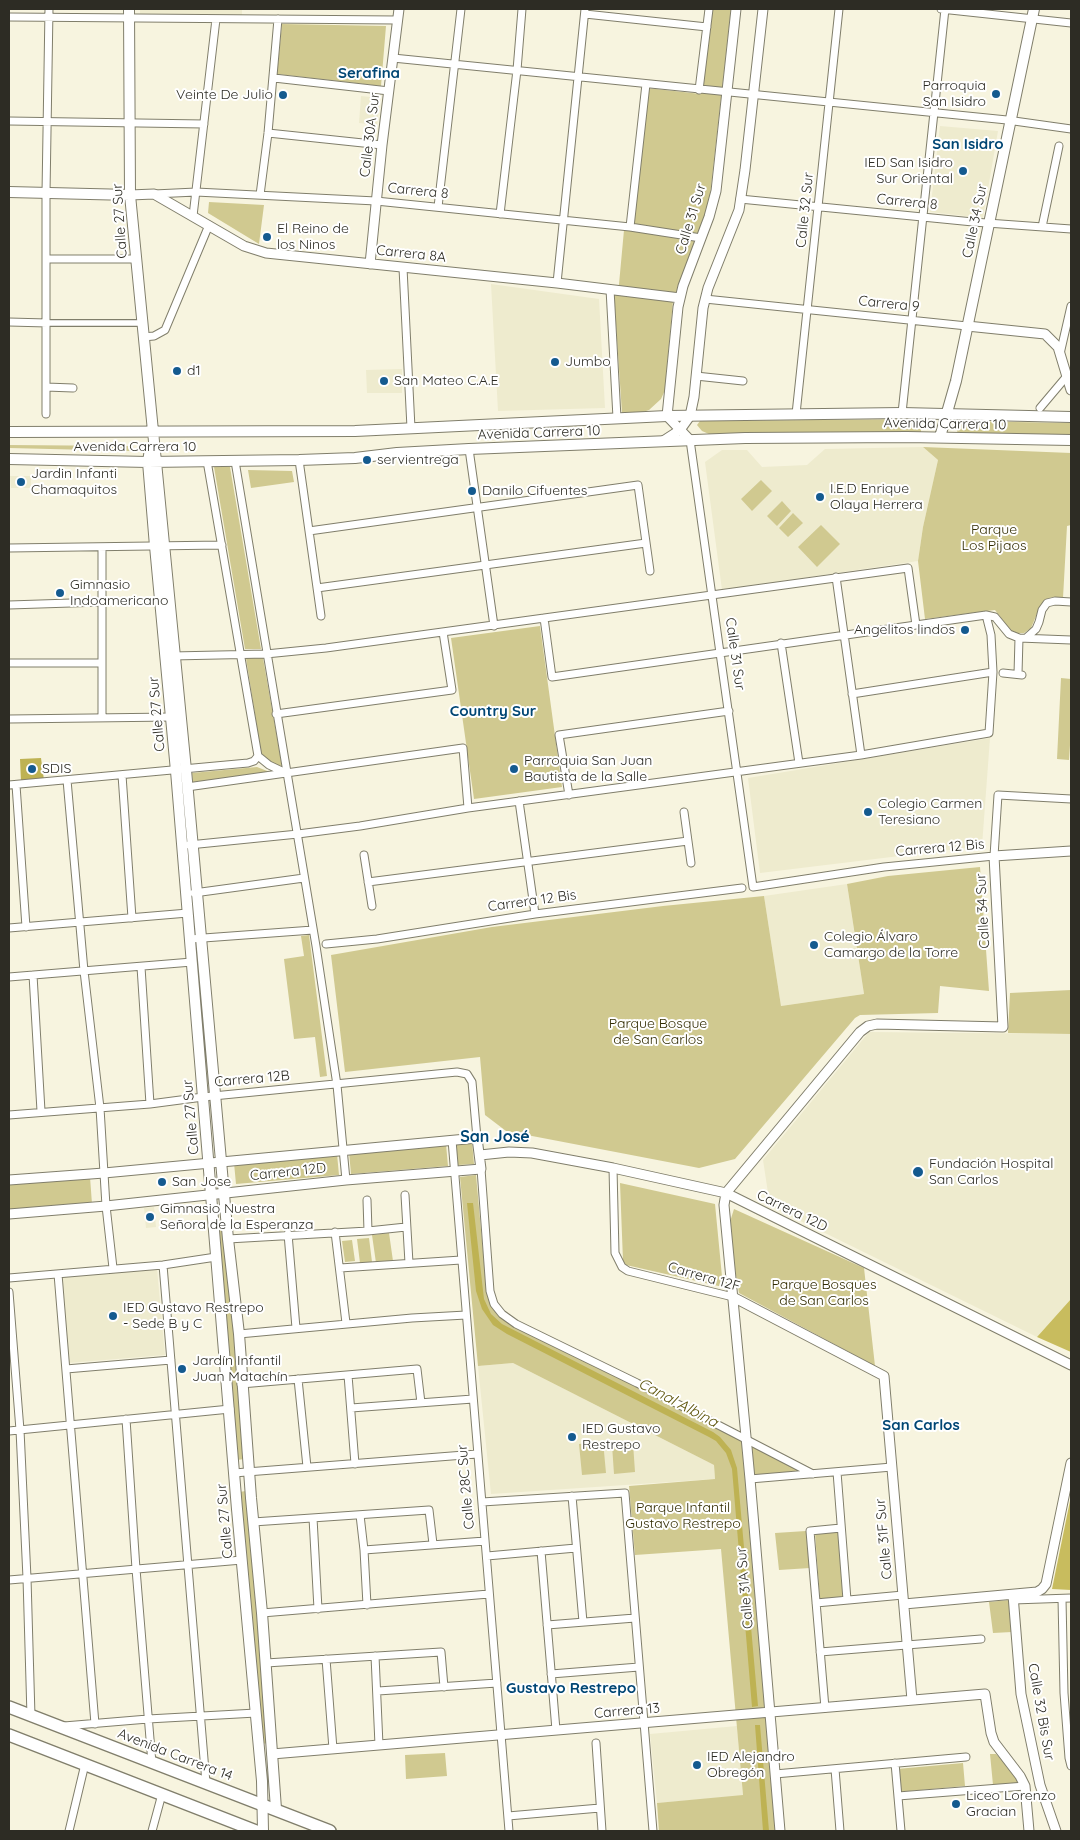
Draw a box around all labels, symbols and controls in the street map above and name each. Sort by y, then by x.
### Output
district label: Serafina [338,64,400,82]
place label: Parroquia San Isidro [922,78,986,110]
place label: Veinte De Julio [176,87,273,103]
marker: Parroquia San Isidro [990,88,1002,100]
marker: Veinte De Julio [277,89,289,101]
street label: Calle 30A Sur [356,92,384,178]
district label: San Isidro [932,135,1004,153]
place label: IED San Isidro Sur Oriental [864,155,953,188]
marker: IED San Isidro Sur Oriental [957,165,969,177]
street label: Calle 32 Sur [793,171,817,249]
street label: Carrera 8 [387,179,449,203]
street label: Calle 31 Sur [672,182,710,256]
street label: Calle 34 Sur [959,182,991,260]
street label: Calle 27 Sur [109,183,131,259]
street label: Carrera 8 [876,190,938,214]
place label: El Reino de los Ninos [277,221,349,253]
marker: El Reino de los Ninos [261,231,273,243]
street label: Carrera 8A [375,242,447,266]
street label: Carrera 9 [858,292,920,316]
place label: Jumbo [565,354,611,370]
marker: Jumbo [549,356,561,368]
place label: d1 [187,363,201,379]
marker: d1 [171,365,183,377]
place label: San Mateo C.A.E [394,373,498,389]
marker: San Mateo C.A.E [378,375,390,387]
street label: Avenida Carrera 10 [883,415,1007,433]
street label: Avenida Carrera 10 [477,422,601,444]
street label: Avenida Carrera 10 [74,439,196,455]
place label: servientrega [377,452,459,468]
marker: servientrega [361,454,373,466]
place label: Jardin Infanti Chamaquitos [31,466,117,498]
marker: Jardin Infanti Chamaquitos [15,476,27,488]
place label: I.E.D Enrique Olaya Herrera [830,481,923,514]
place label: Danilo Cifuentes [482,483,587,499]
marker: Danilo Cifuentes [466,485,478,497]
marker: I.E.D Enrique Olaya Herrera [814,491,826,503]
park label: Parque Los Pijaos [962,522,1026,554]
place label: Gimnasio Indoamericano [70,577,168,610]
marker: Gimnasio Indoamericano [54,587,66,599]
street label: Calle 31 Sur [722,617,748,691]
place label: Angelitos lindos [854,622,955,638]
marker: Angelitos lindos [959,624,971,636]
street label: Calle 27 Sur [145,676,169,752]
district label: Country Sur [450,702,536,720]
place label: Parroquia San Juan Bautista de la Salle [524,753,652,786]
place label: SDIS [42,761,71,777]
marker: SDIS [26,763,38,775]
marker: Parroquia San Juan Bautista de la Salle [508,763,520,775]
place label: Colegio Carmen Teresiano [878,796,982,829]
marker: Colegio Carmen Teresiano [862,806,874,818]
street label: Carrera 12 Bis [895,836,985,860]
street label: Calle 34 Sur [973,873,993,949]
street label: Carrera 12 Bis [487,886,577,916]
place label: Colegio Álvaro Camargo de la Torre [824,929,958,962]
marker: Colegio Álvaro Camargo de la Torre [808,939,820,951]
park label: Parque Bosque de San Carlos [609,1016,707,1048]
street label: Carrera 12B [214,1067,290,1091]
street label: Calle 27 Sur [179,1079,203,1155]
district label: San José [460,1127,530,1147]
place label: Fundación Hospital San Carlos [929,1156,1053,1188]
street label: Carrera 12D [249,1160,327,1184]
marker: Fundación Hospital San Carlos [911,1165,925,1179]
place label: San Jose [172,1174,231,1190]
marker: San Jose [156,1176,168,1188]
street label: Carrera 12D [754,1187,830,1235]
place label: Gimnasio Nuestra Señora de la Esperanza [160,1201,313,1234]
marker: Gimnasio Nuestra Señora de la Esperanza [144,1211,156,1223]
street label: Carrera 12F [666,1259,742,1295]
park label: Parque Bosques de San Carlos [771,1277,877,1310]
place label: IED Gustavo Restrepo - Sede B y C [123,1300,264,1332]
marker: IED Gustavo Restrepo - Sede B y C [107,1310,119,1322]
place label: Jardín Infantil Juan Matachín [192,1353,288,1385]
marker: Jardín Infantil Juan Matachín [176,1363,188,1375]
water label: Canal Albina [635,1375,721,1431]
district label: San Carlos [882,1416,960,1434]
place label: IED Gustavo Restrepo [582,1421,660,1454]
marker: IED Gustavo Restrepo [566,1431,578,1443]
street label: Calle 28C Sur [454,1444,478,1530]
street label: Calle 27 Sur [213,1483,237,1559]
street label: Calle 31F Sur [872,1498,896,1580]
park label: Parque Infantil Gustavo Restrepo [625,1500,741,1532]
street label: Calle 31A Sur [733,1546,757,1630]
street label: Calle 32 Bis Sur [1024,1662,1058,1762]
district label: Gustavo Restrepo [506,1679,636,1697]
street label: Carrera 13 [593,1700,661,1722]
street label: Avenida Carrera 14 [115,1725,235,1785]
place label: IED Alejandro Obregón [707,1749,795,1781]
marker: IED Alejandro Obregón [691,1759,703,1771]
place label: Liceo Lorenzo Gracian [966,1788,1056,1820]
marker: Liceo Lorenzo Gracian [950,1798,962,1810]

